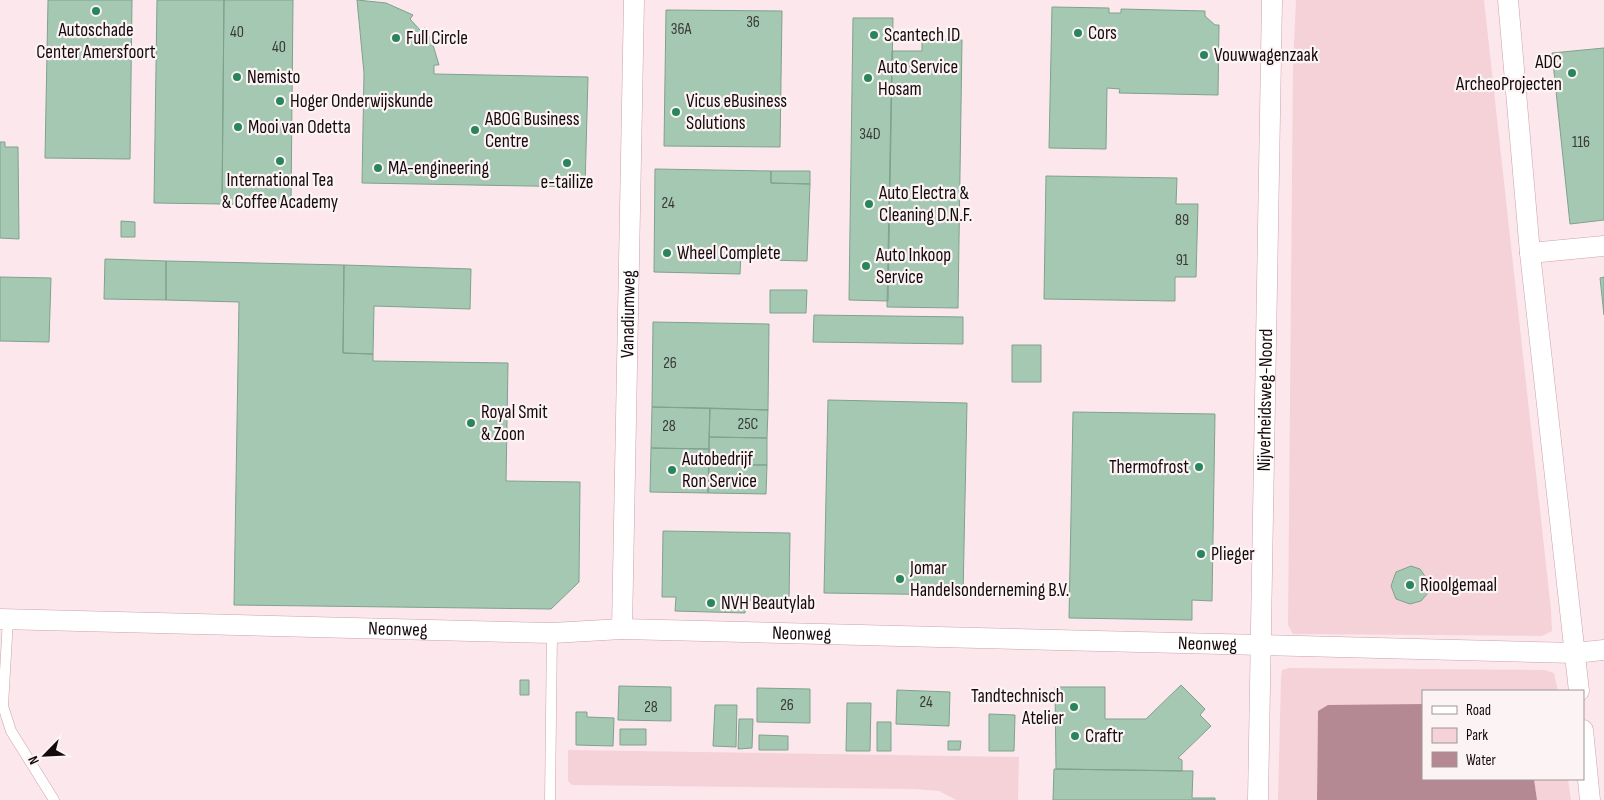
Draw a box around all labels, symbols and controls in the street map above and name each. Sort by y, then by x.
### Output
marker: Autoschade Center Amersfoort [90,5,102,17]
house number: 36 [746,13,760,32]
place label: Autoschade Center Amersfoort [36,19,156,64]
house number: 36A [671,20,691,39]
place label: Cors [1088,22,1117,45]
house number: 40 [230,23,244,42]
place label: Scantech ID [884,24,960,47]
place label: Full Circle [406,27,468,50]
marker: Cors [1072,27,1084,39]
marker: Scantech ID [868,29,880,41]
marker: Full Circle [390,32,402,44]
house number: 40 [272,38,286,57]
place label: Vouwwagenzaak [1214,44,1319,67]
marker: Vouwwagenzaak [1198,49,1210,61]
place label: ADC ArcheoProjecten [1455,51,1562,96]
place label: Auto Service Hosam [877,56,958,101]
place label: Nemisto [247,66,300,89]
marker: ADC ArcheoProjecten [1566,67,1578,79]
marker: Nemisto [231,71,243,83]
marker: Auto Service Hosam [862,72,874,84]
place label: Hoger Onderwijskunde [290,90,433,113]
place label: Vicus eBusiness Solutions [686,90,787,135]
marker: Hoger Onderwijskunde [274,95,286,107]
marker: Vicus eBusiness Solutions [670,106,682,118]
place label: ABOG Business Centre [484,108,580,153]
place label: Mooi van Odetta [248,116,351,139]
marker: Mooi van Odetta [232,121,244,133]
marker: ABOG Business Centre [469,124,481,136]
house number: 34D [859,125,881,144]
house number: 116 [1572,133,1590,152]
marker: International Tea & Coffee Academy [274,155,286,167]
place label: MA-engineering [388,157,489,180]
marker: e-tailize [561,157,573,169]
marker: MA-engineering [372,162,384,174]
place label: International Tea & Coffee Academy [222,169,339,214]
place label: e-tailize [541,171,593,194]
place label: Auto Electra & Cleaning D.N.F. [878,182,972,227]
house number: 24 [661,194,675,213]
marker: Auto Electra & Cleaning D.N.F. [863,198,875,210]
house number: 89 [1175,211,1189,230]
place label: Wheel Complete [677,242,781,265]
place label: Auto Inkoop Service [875,244,951,289]
marker: Wheel Complete [661,247,673,259]
house number: 91 [1176,251,1189,270]
marker: Auto Inkoop Service [860,260,872,272]
street label: Vanadiumweg [616,269,640,358]
street label: Nijverheidsweg-Noord [1252,328,1278,472]
house number: 26 [663,354,677,373]
place label: Royal Smit & Zoon [481,401,548,446]
house number: 25C [738,415,759,434]
marker: Royal Smit & Zoon [465,417,477,429]
house number: 28 [662,417,676,436]
place label: Autobedrijf Ron Service [681,448,757,493]
place label: Thermofrost [1109,456,1189,479]
marker: Thermofrost [1193,461,1205,473]
marker: Autobedrijf Ron Service [666,464,678,476]
place label: Plieger [1211,543,1255,566]
marker: Plieger [1195,548,1207,560]
place label: Jomar Handelsonderneming B.V. [909,557,1069,602]
marker: Jomar Handelsonderneming B.V. [894,573,906,585]
place label: Rioolgemaal [1420,574,1497,597]
marker: Rioolgemaal [1404,579,1416,591]
place label: NVH Beautylab [721,592,815,615]
marker: NVH Beautylab [705,597,717,609]
street label: Neonweg [368,617,428,641]
street label: Neonweg [772,621,832,646]
street label: Neonweg [1178,632,1238,656]
place label: Tandtechnisch Atelier [971,685,1065,730]
legend [1422,690,1584,780]
house number: 24 [919,693,933,712]
house number: 26 [780,696,794,715]
house number: 28 [644,698,658,717]
marker: Tandtechnisch Atelier [1068,701,1080,713]
text: Road [1466,701,1491,720]
place label: Craftr [1085,725,1124,748]
text: Park [1466,726,1488,745]
north arrow [20,730,70,780]
marker: Craftr [1069,730,1081,742]
text: Water [1466,751,1497,770]
text: N [24,753,43,767]

